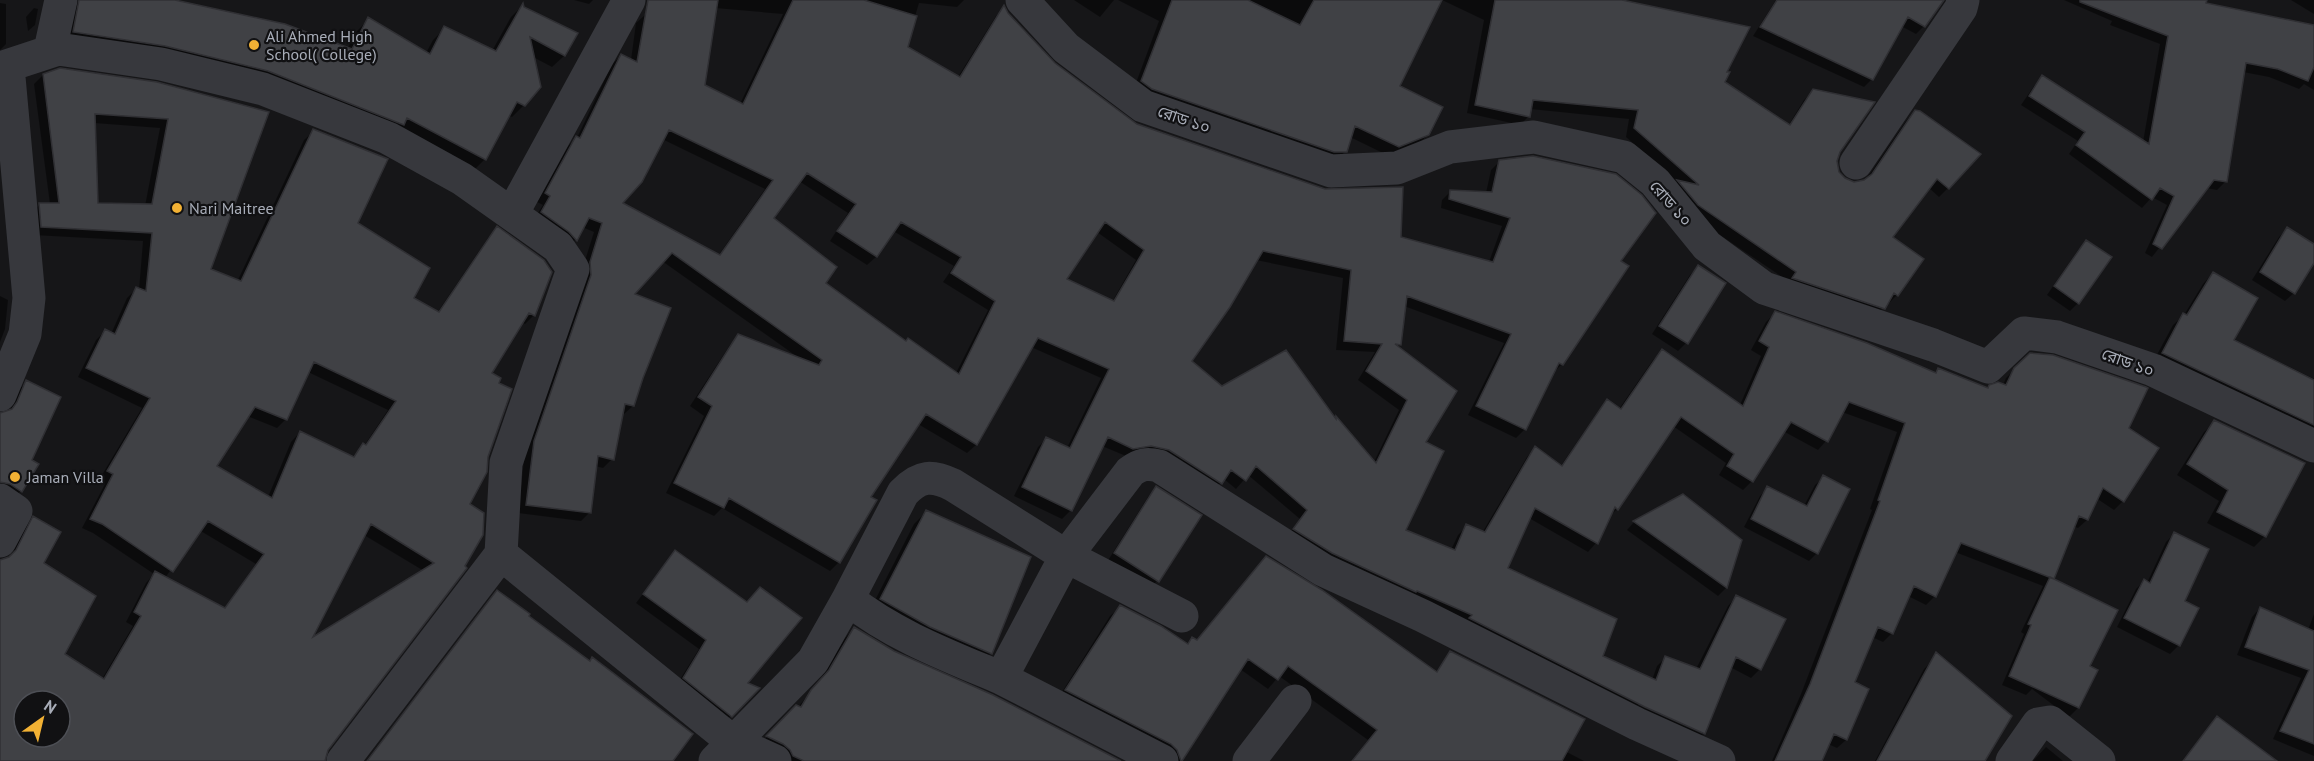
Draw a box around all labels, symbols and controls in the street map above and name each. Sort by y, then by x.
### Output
place label: Ali Ahmed High School( College) [266,26,377,64]
marker: Ali Ahmed High School( College) [247,38,261,52]
street label: রোড ১০ [1155,101,1213,137]
street label: রোড ১০ [1646,176,1696,230]
place label: Nari Maitree [189,198,274,218]
marker: Nari Maitree [170,201,184,215]
street label: রোড ১০ [2099,343,2157,381]
place label: Jaman Villa [26,467,104,487]
marker: Jaman Villa [8,470,22,484]
north arrow [12,689,72,749]
text: N [40,695,60,718]

